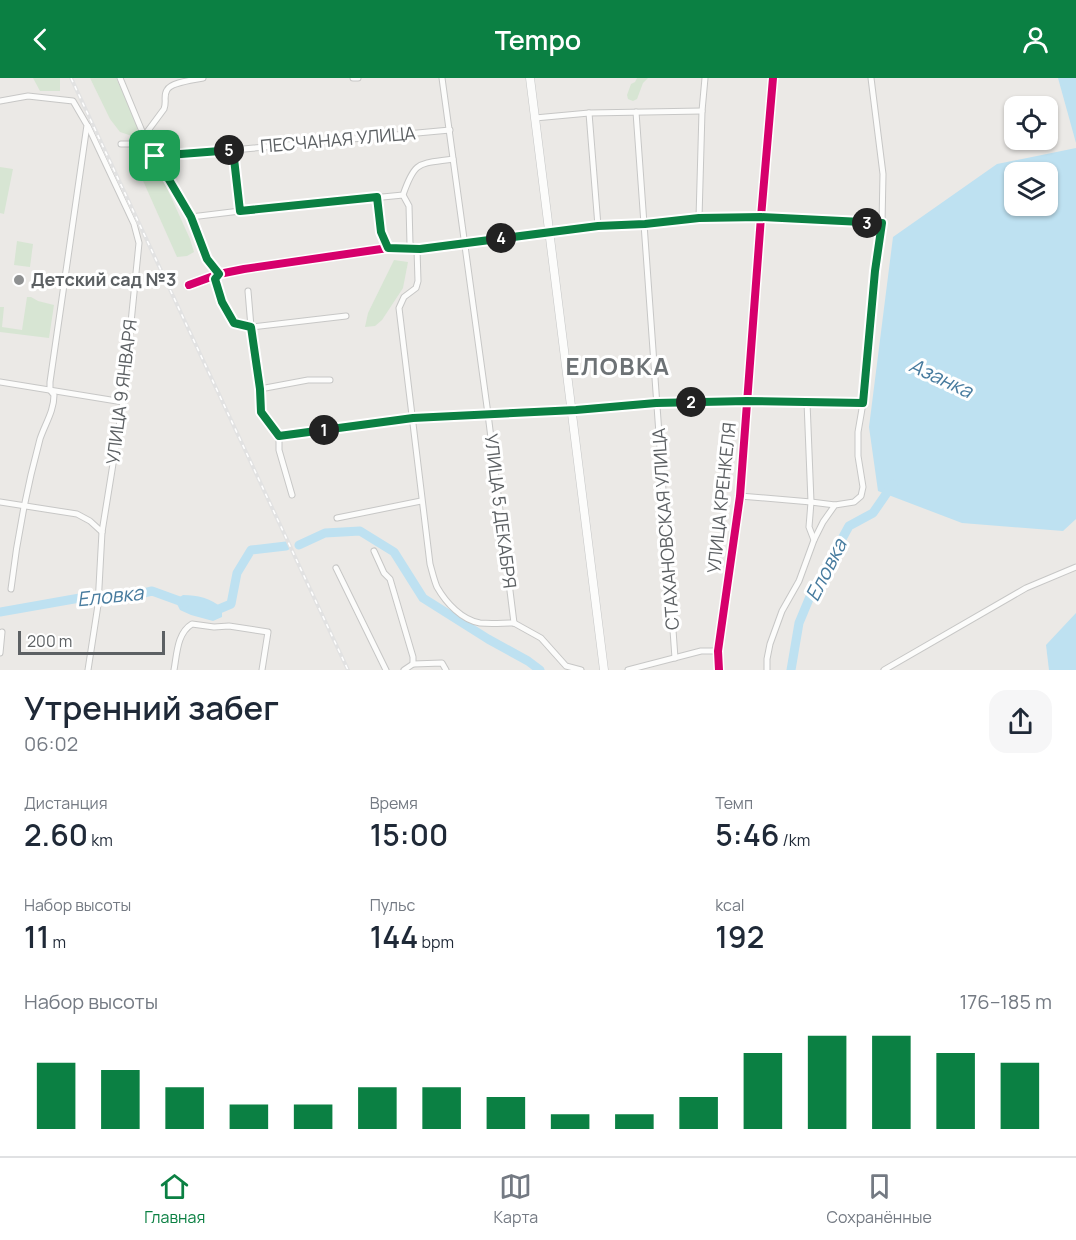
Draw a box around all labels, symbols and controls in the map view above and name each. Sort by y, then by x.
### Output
text: Tempo [495,21,581,58]
icon: back [24,23,57,56]
icon: person [1019,23,1052,56]
map controls [1004,96,1058,216]
button: locate [1004,96,1058,150]
street label: ПЕСЧАНАЯ УЛИЦА [259,120,417,158]
pin [129,130,180,181]
pin: 5 [214,135,244,165]
icon: arrive [138,139,171,172]
text: 5 [224,139,234,161]
button: layers [1004,162,1058,216]
pin: 3 [852,208,882,238]
text: 3 [862,212,872,234]
pin: 4 [486,223,516,253]
text: 4 [496,227,506,249]
place label: Детский сад №3 [31,267,176,291]
marker: Детский сад №3 [12,273,26,287]
street label: УЛИЦА 9 ЯНВАРЯ [100,318,142,466]
district label: ЕЛОВКА [565,349,671,382]
water label: Азанка [905,351,978,404]
pin: 2 [676,387,706,417]
text: 2 [686,391,696,413]
pin: 1 [309,415,339,445]
text: 1 [320,419,328,441]
street label: УЛИЦА КРЕНКЕЛЯ [701,421,741,575]
street label: СТАХАНОВСКАЯ УЛИЦА [646,427,684,631]
street label: УЛИЦА 5 ДЕКАБРЯ [480,432,522,590]
water label: Еловка [798,533,853,606]
water label: Еловка [75,579,145,612]
scale bar [18,628,165,656]
text: 200 m [27,630,72,652]
text: Утренний забег [24,685,279,730]
button: share [989,690,1052,753]
text: 06:02 [24,730,78,757]
text: Дистанция [24,792,108,814]
text: Время [370,792,418,814]
text: Темп [715,792,753,814]
text: 2.60 [24,814,88,855]
text: 15:00 [370,814,448,855]
text: 5:46 [715,814,779,855]
text: km [88,829,113,851]
text: /km [779,829,810,851]
text: Набор высоты [24,894,131,916]
text: Пульс [370,894,415,916]
text: kcal [715,894,745,916]
text: 11 [24,916,49,957]
text: 144 [370,916,418,957]
text: 192 [715,916,764,957]
text: m [49,931,66,953]
text: bpm [418,931,454,953]
text: Набор высоты [24,988,158,1015]
text: 176–185 m [959,988,1052,1015]
tab: Главная [144,1170,205,1228]
tab: Карта [494,1170,538,1228]
tab: Сохранённые [826,1170,932,1228]

